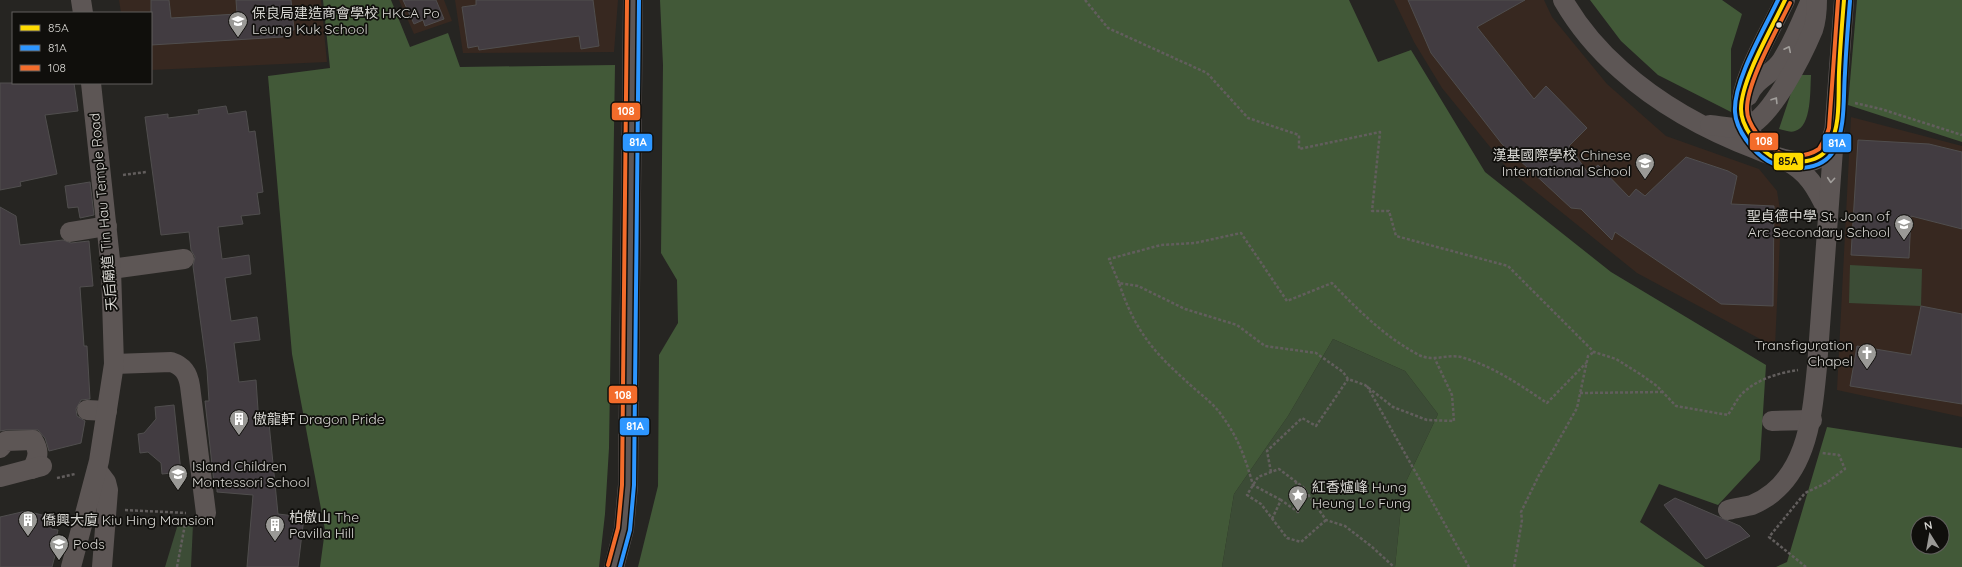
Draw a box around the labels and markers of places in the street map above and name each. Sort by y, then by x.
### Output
place label: 保良局建造商會學校 HKCA Po Leung Kuk School [252,4,440,38]
school or university icon: 保良局建造商會學校 HKCA Po Leung Kuk School [227,10,249,38]
unlabelled marker [1774,20,1784,30]
place label: 漢基國際學校 Chinese International School [1493,146,1631,180]
school or university icon: 漢基國際學校 Chinese International School [1634,152,1656,180]
place label: 聖貞德中學 St. Joan of Arc Secondary School [1747,207,1890,241]
school or university icon: 聖貞德中學 St. Joan of Arc Secondary School [1893,213,1915,241]
place label: Transfiguration Chapel [1754,336,1853,370]
church icon: Transfiguration Chapel [1856,342,1878,370]
building icon: 傲龍軒 Dragon Pride [228,408,250,436]
place label: 傲龍軒 Dragon Pride [253,410,385,428]
place label: Island Children Montessori School [192,457,310,491]
school or university icon: Island Children Montessori School [167,463,189,491]
place label: 紅香爐峰 Hung Heung Lo Fung [1312,478,1411,512]
place icon: 紅香爐峰 Hung Heung Lo Fung [1287,484,1309,512]
place label: 柏傲山 The Pavilla Hill [289,508,359,542]
building icon: 僑興大廈 Kiu Hing Mansion [17,509,39,537]
place label: 僑興大廈 Kiu Hing Mansion [42,511,214,529]
building icon: 柏傲山 The Pavilla Hill [264,514,286,542]
school or university icon: Pods [48,533,70,561]
place label: Pods [73,535,105,553]

